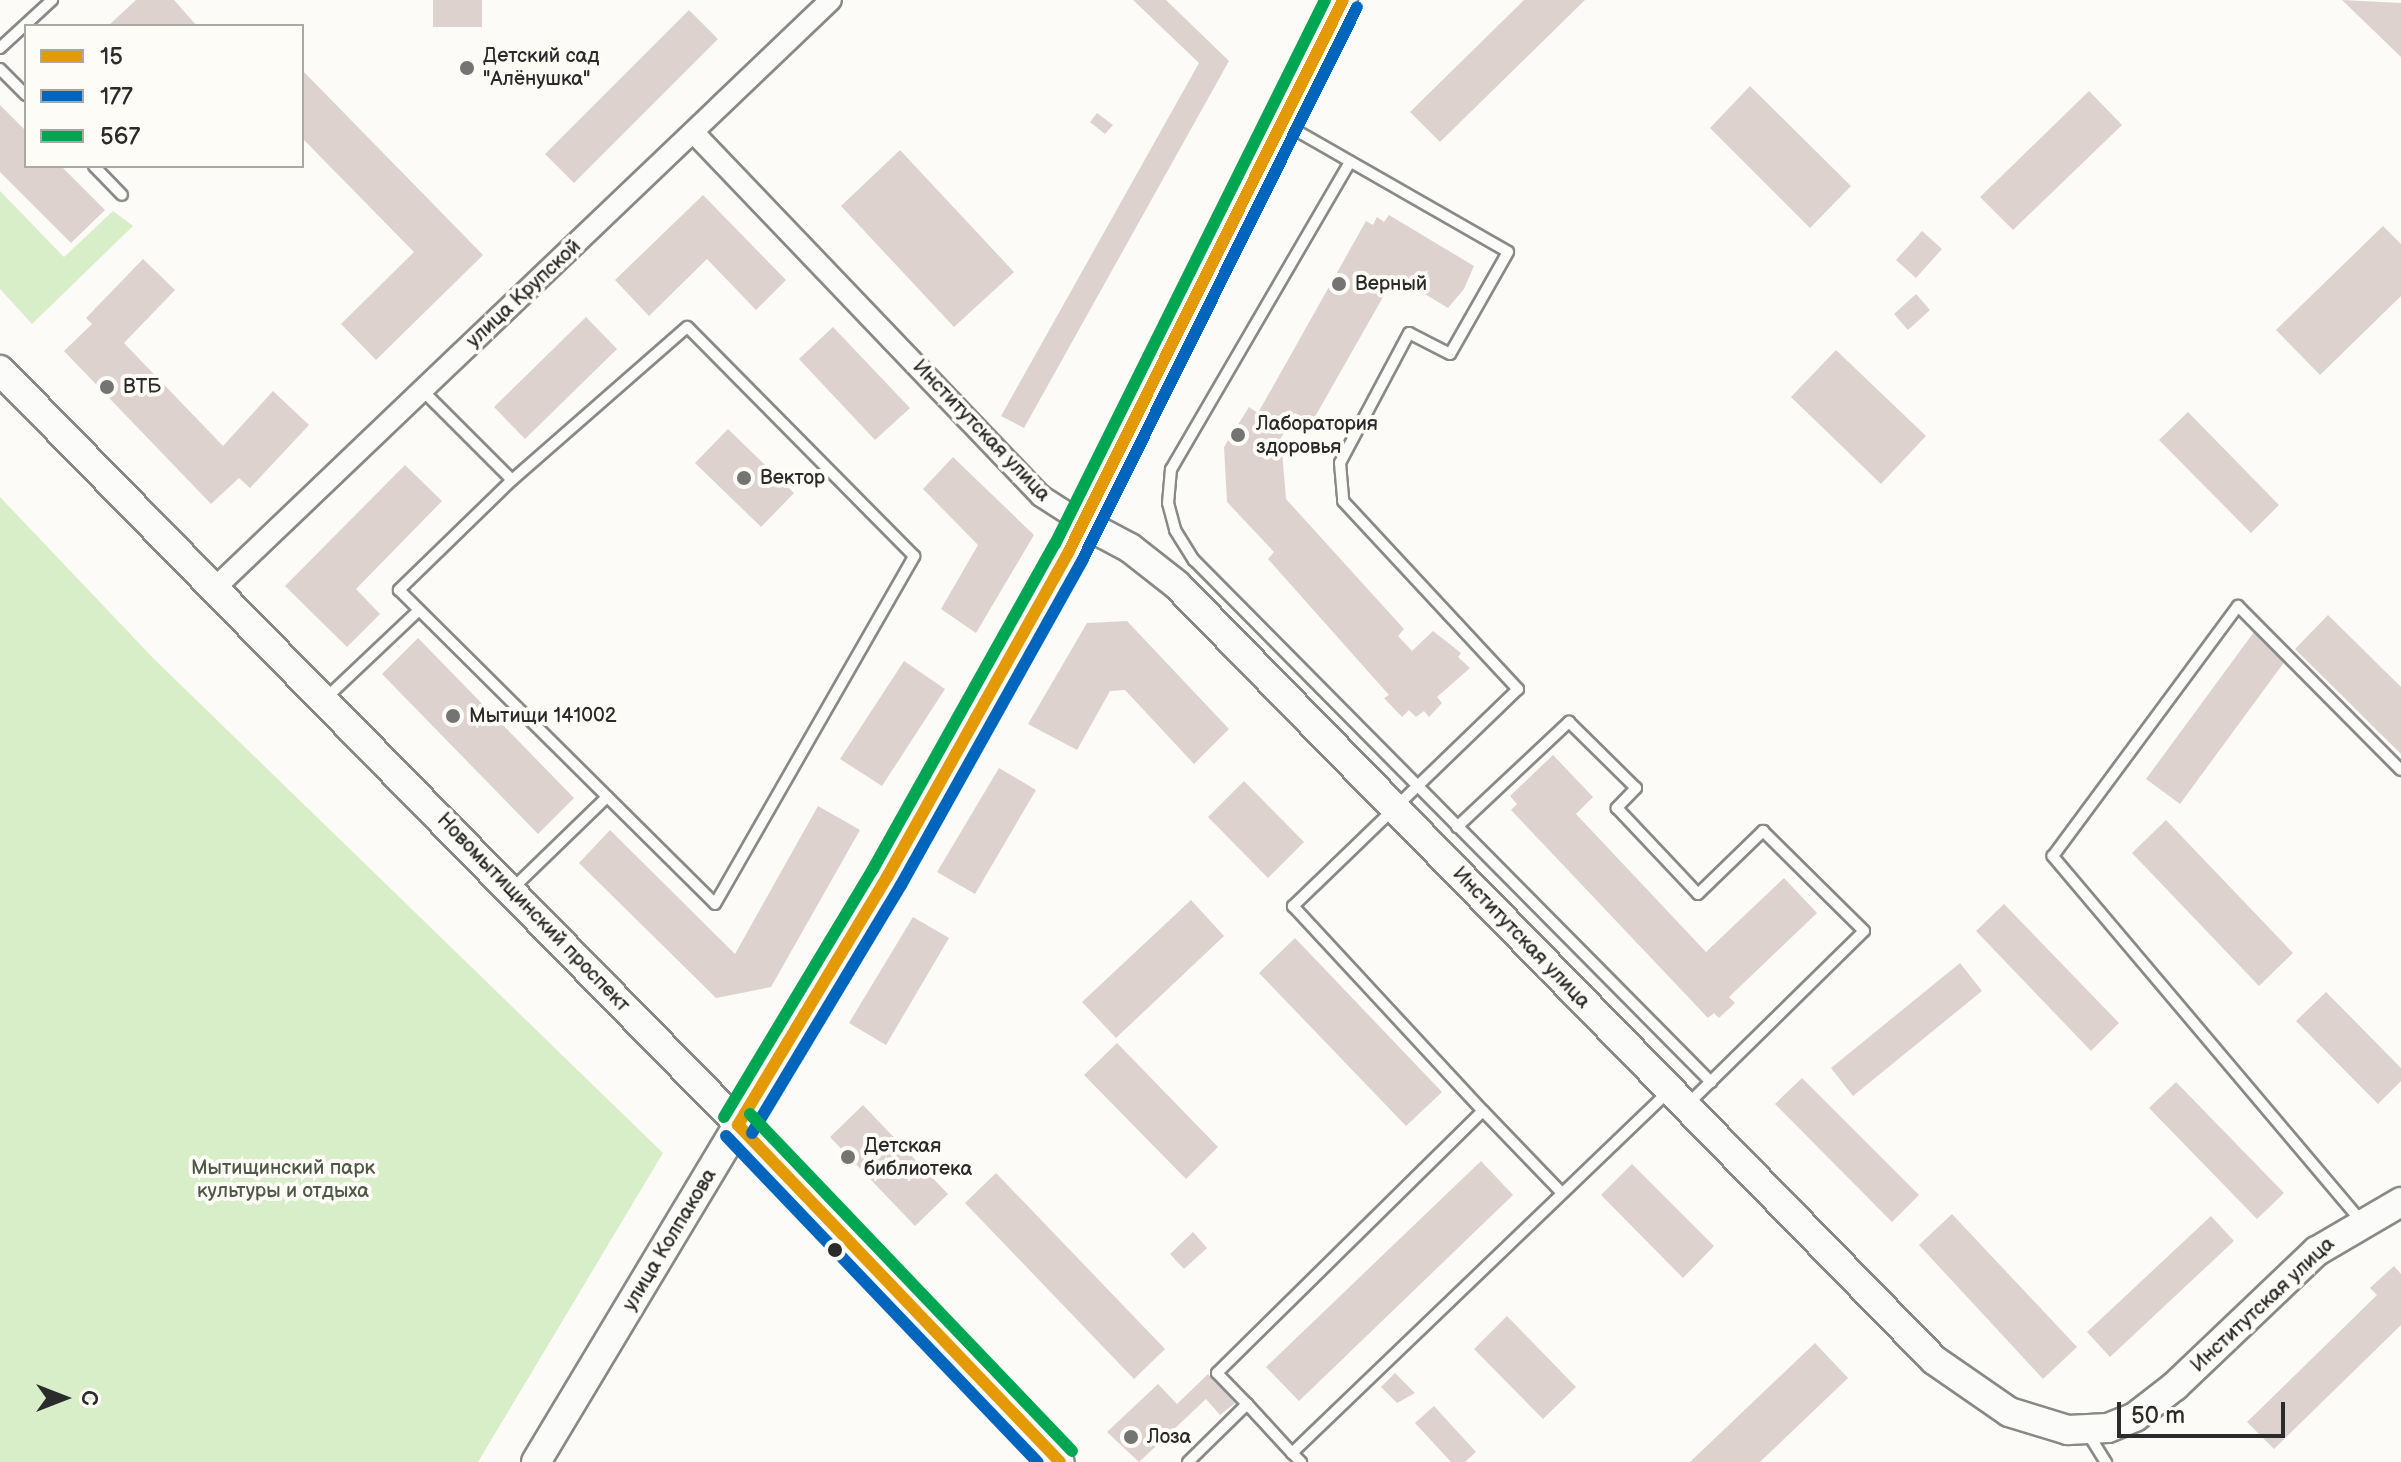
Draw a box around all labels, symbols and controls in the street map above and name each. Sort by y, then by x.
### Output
legend [24,24,304,168]
text: 15 [100,42,123,71]
place label: Детский сад "Алёнушка" [483,44,599,91]
marker: Детский сад "Алёнушка" [458,59,476,77]
text: 177 [100,82,133,111]
text: 567 [100,122,140,151]
street label: улица Крупской [462,235,586,353]
place label: Верный [1355,272,1427,296]
marker: Верный [1330,275,1348,293]
street label: Институтская улица [907,355,1055,507]
place label: ВТБ [123,375,161,399]
marker: ВТБ [98,378,116,396]
place label: Лаборатория здоровья [1256,412,1378,459]
marker: Лаборатория здоровья [1227,424,1249,446]
place label: Вектор [760,466,825,490]
marker: Вектор [735,469,753,487]
place label: Мытищи 141002 [469,704,617,728]
marker: Мытищи 141002 [444,707,462,725]
street label: Новомытищинский проспект [432,809,634,1017]
street label: Институтская улица [1447,862,1595,1014]
place label: Детская библиотека [864,1134,972,1181]
marker: Детская библиотека [839,1148,857,1166]
park label: Мытищинский парк культуры и отдыха [191,1156,375,1203]
street label: улица Колпакова [618,1165,722,1315]
street label: Институтская улица [2186,1232,2340,1378]
unlabelled marker [827,1242,843,1258]
north arrow [24,1358,104,1438]
scale bar [2121,1386,2289,1436]
text: С [75,1390,102,1406]
text: 50 m [2131,1401,2185,1430]
place label: Лоза [1147,1425,1191,1449]
marker: Лоза [1122,1428,1140,1446]

